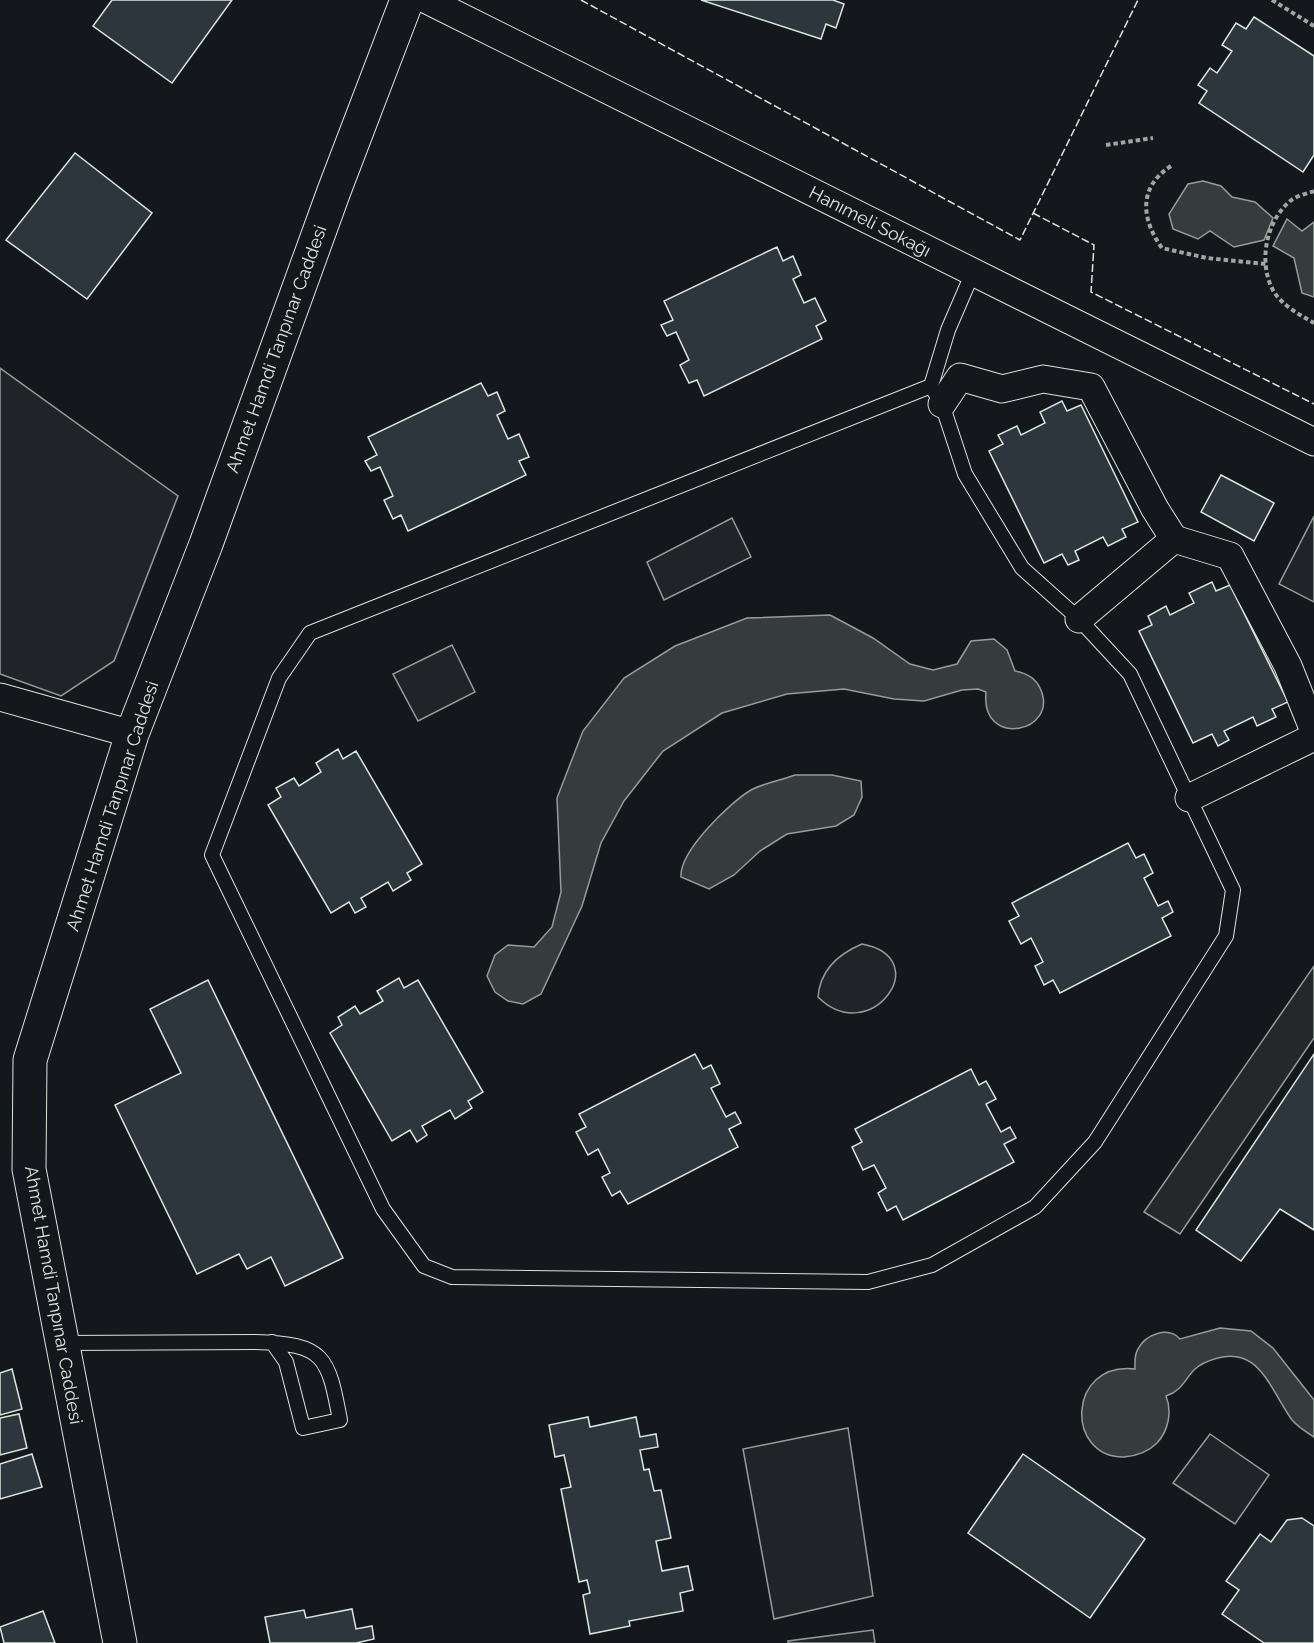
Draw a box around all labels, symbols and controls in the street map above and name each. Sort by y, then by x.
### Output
street label: Hanımeli Sokağı [806,181,934,261]
street label: Ahmet Hamdi Tanpınar Caddesi [221,222,331,476]
street label: Ahmet Hamdi Tanpınar Caddesi [62,678,162,934]
street label: Ahmet Hamdi Tanpınar Caddesi [21,1164,87,1426]

